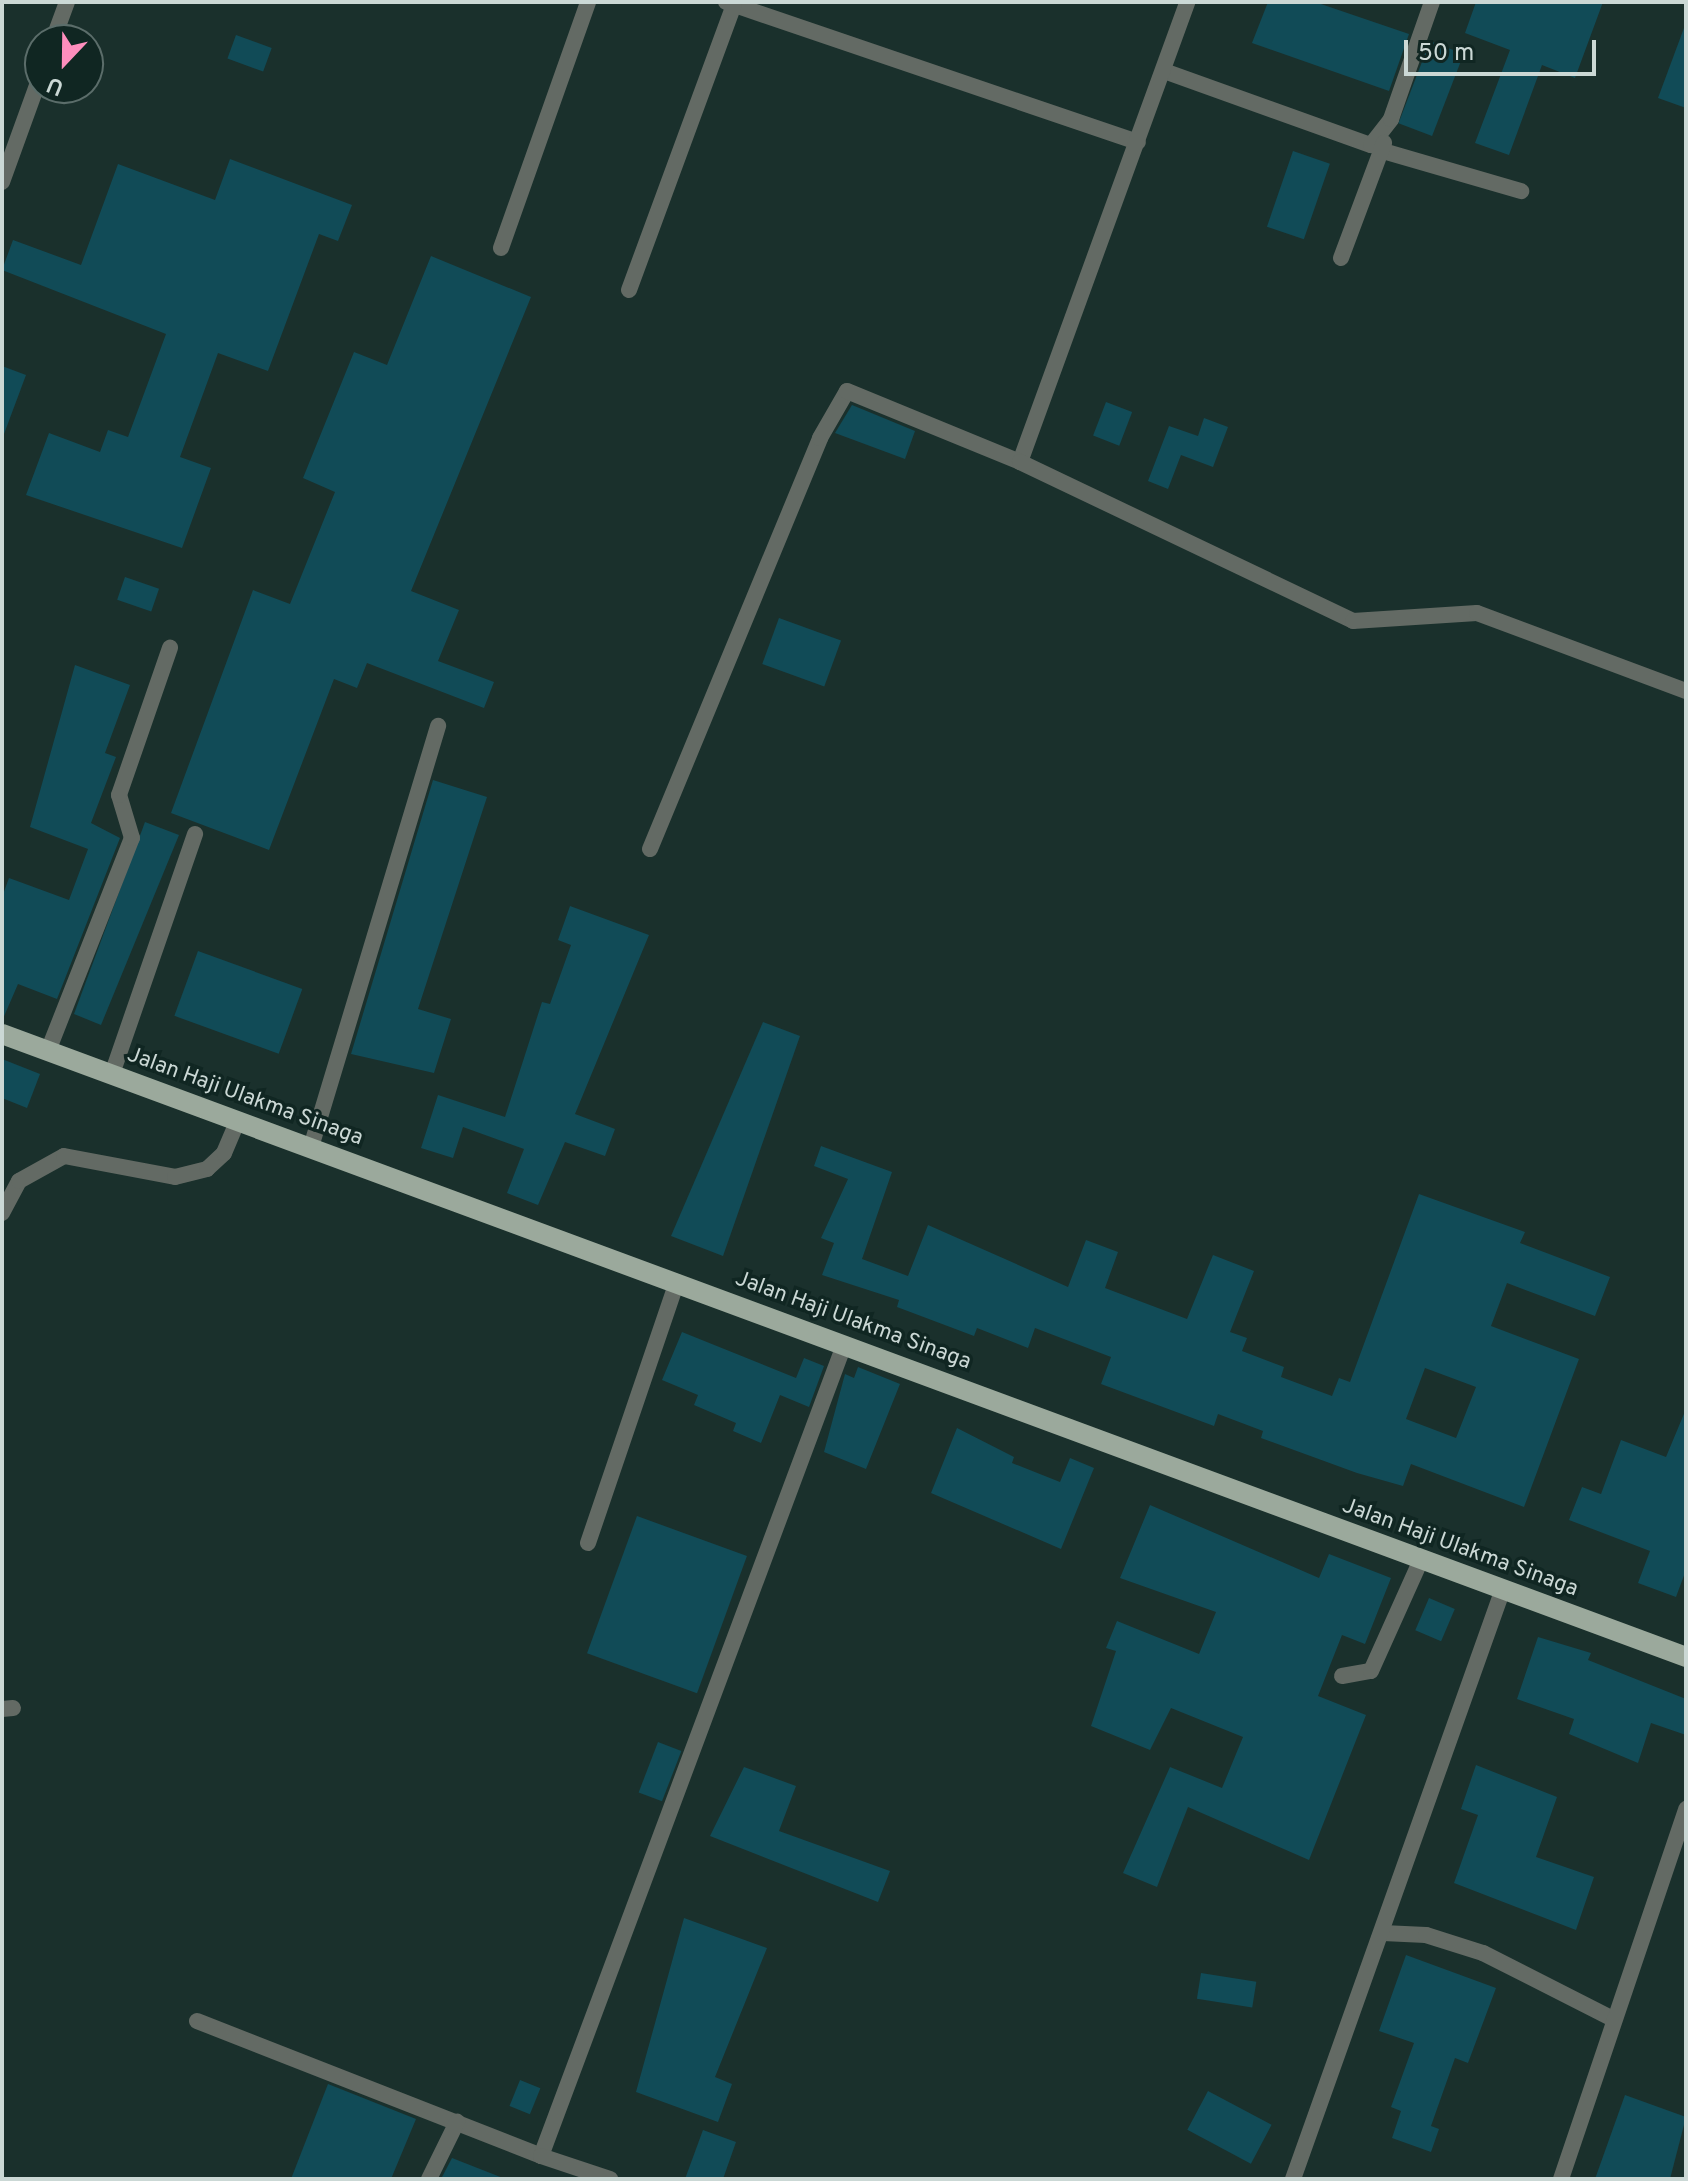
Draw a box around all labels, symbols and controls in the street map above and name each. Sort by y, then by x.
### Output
north arrow [24,24,104,104]
scale bar [1408,24,1600,74]
text: 50 m [1418,39,1474,69]
text: U [43,69,68,100]
street label: Jalan Haji Ulakma Sinaga [123,1042,367,1152]
street label: Jalan Haji Ulakma Sinaga [731,1266,975,1376]
street label: Jalan Haji Ulakma Sinaga [1338,1493,1582,1603]

